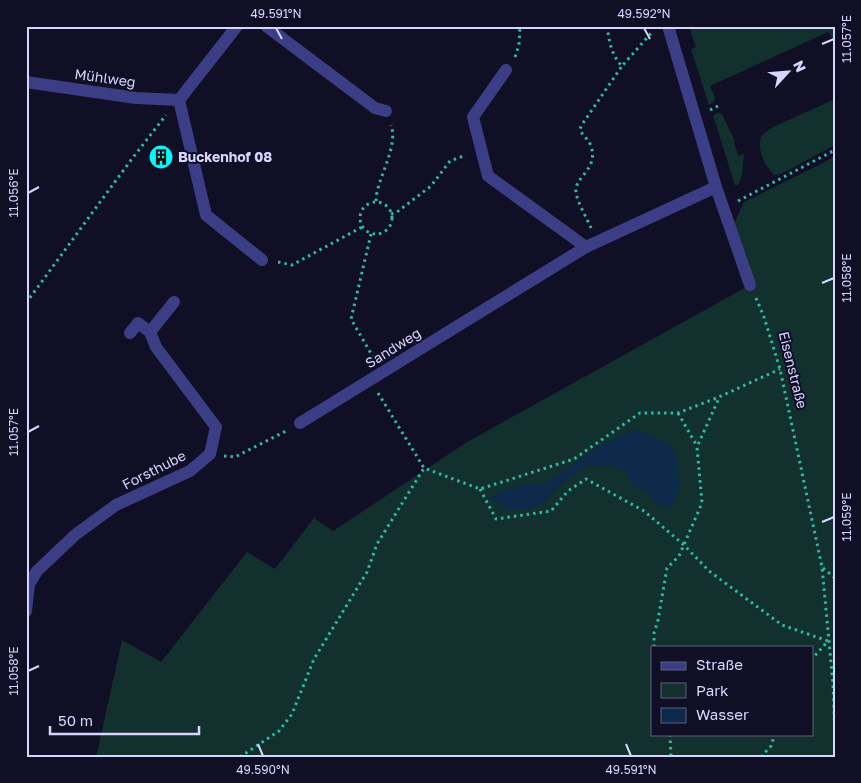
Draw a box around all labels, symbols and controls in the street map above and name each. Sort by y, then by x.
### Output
text: 49.591°N [250,6,302,21]
text: 49.592°N [617,6,671,21]
text: 11.057°E [839,15,854,63]
north arrow [764,48,814,98]
text: N [790,58,810,75]
street label: Mühlweg [73,65,137,90]
building icon: Buckenhof 08 [148,144,174,170]
place label: Buckenhof 08 [178,148,272,165]
text: 11.056°E [6,169,21,217]
text: 11.058°E [839,254,854,302]
street label: Sandweg [362,324,424,371]
street label: Eisenstraße [776,330,811,410]
text: 11.057°E [6,408,21,456]
street label: Forsthube [119,446,188,493]
text: 11.059°E [839,493,854,541]
legend [651,646,814,736]
text: 11.058°E [6,647,21,695]
text: Straße [696,655,743,673]
text: Park [696,681,729,699]
scale bar [50,703,199,735]
text: Wasser [696,705,749,723]
text: 50 m [58,711,93,729]
text: 49.590°N [236,762,290,777]
text: 49.591°N [605,762,657,777]

